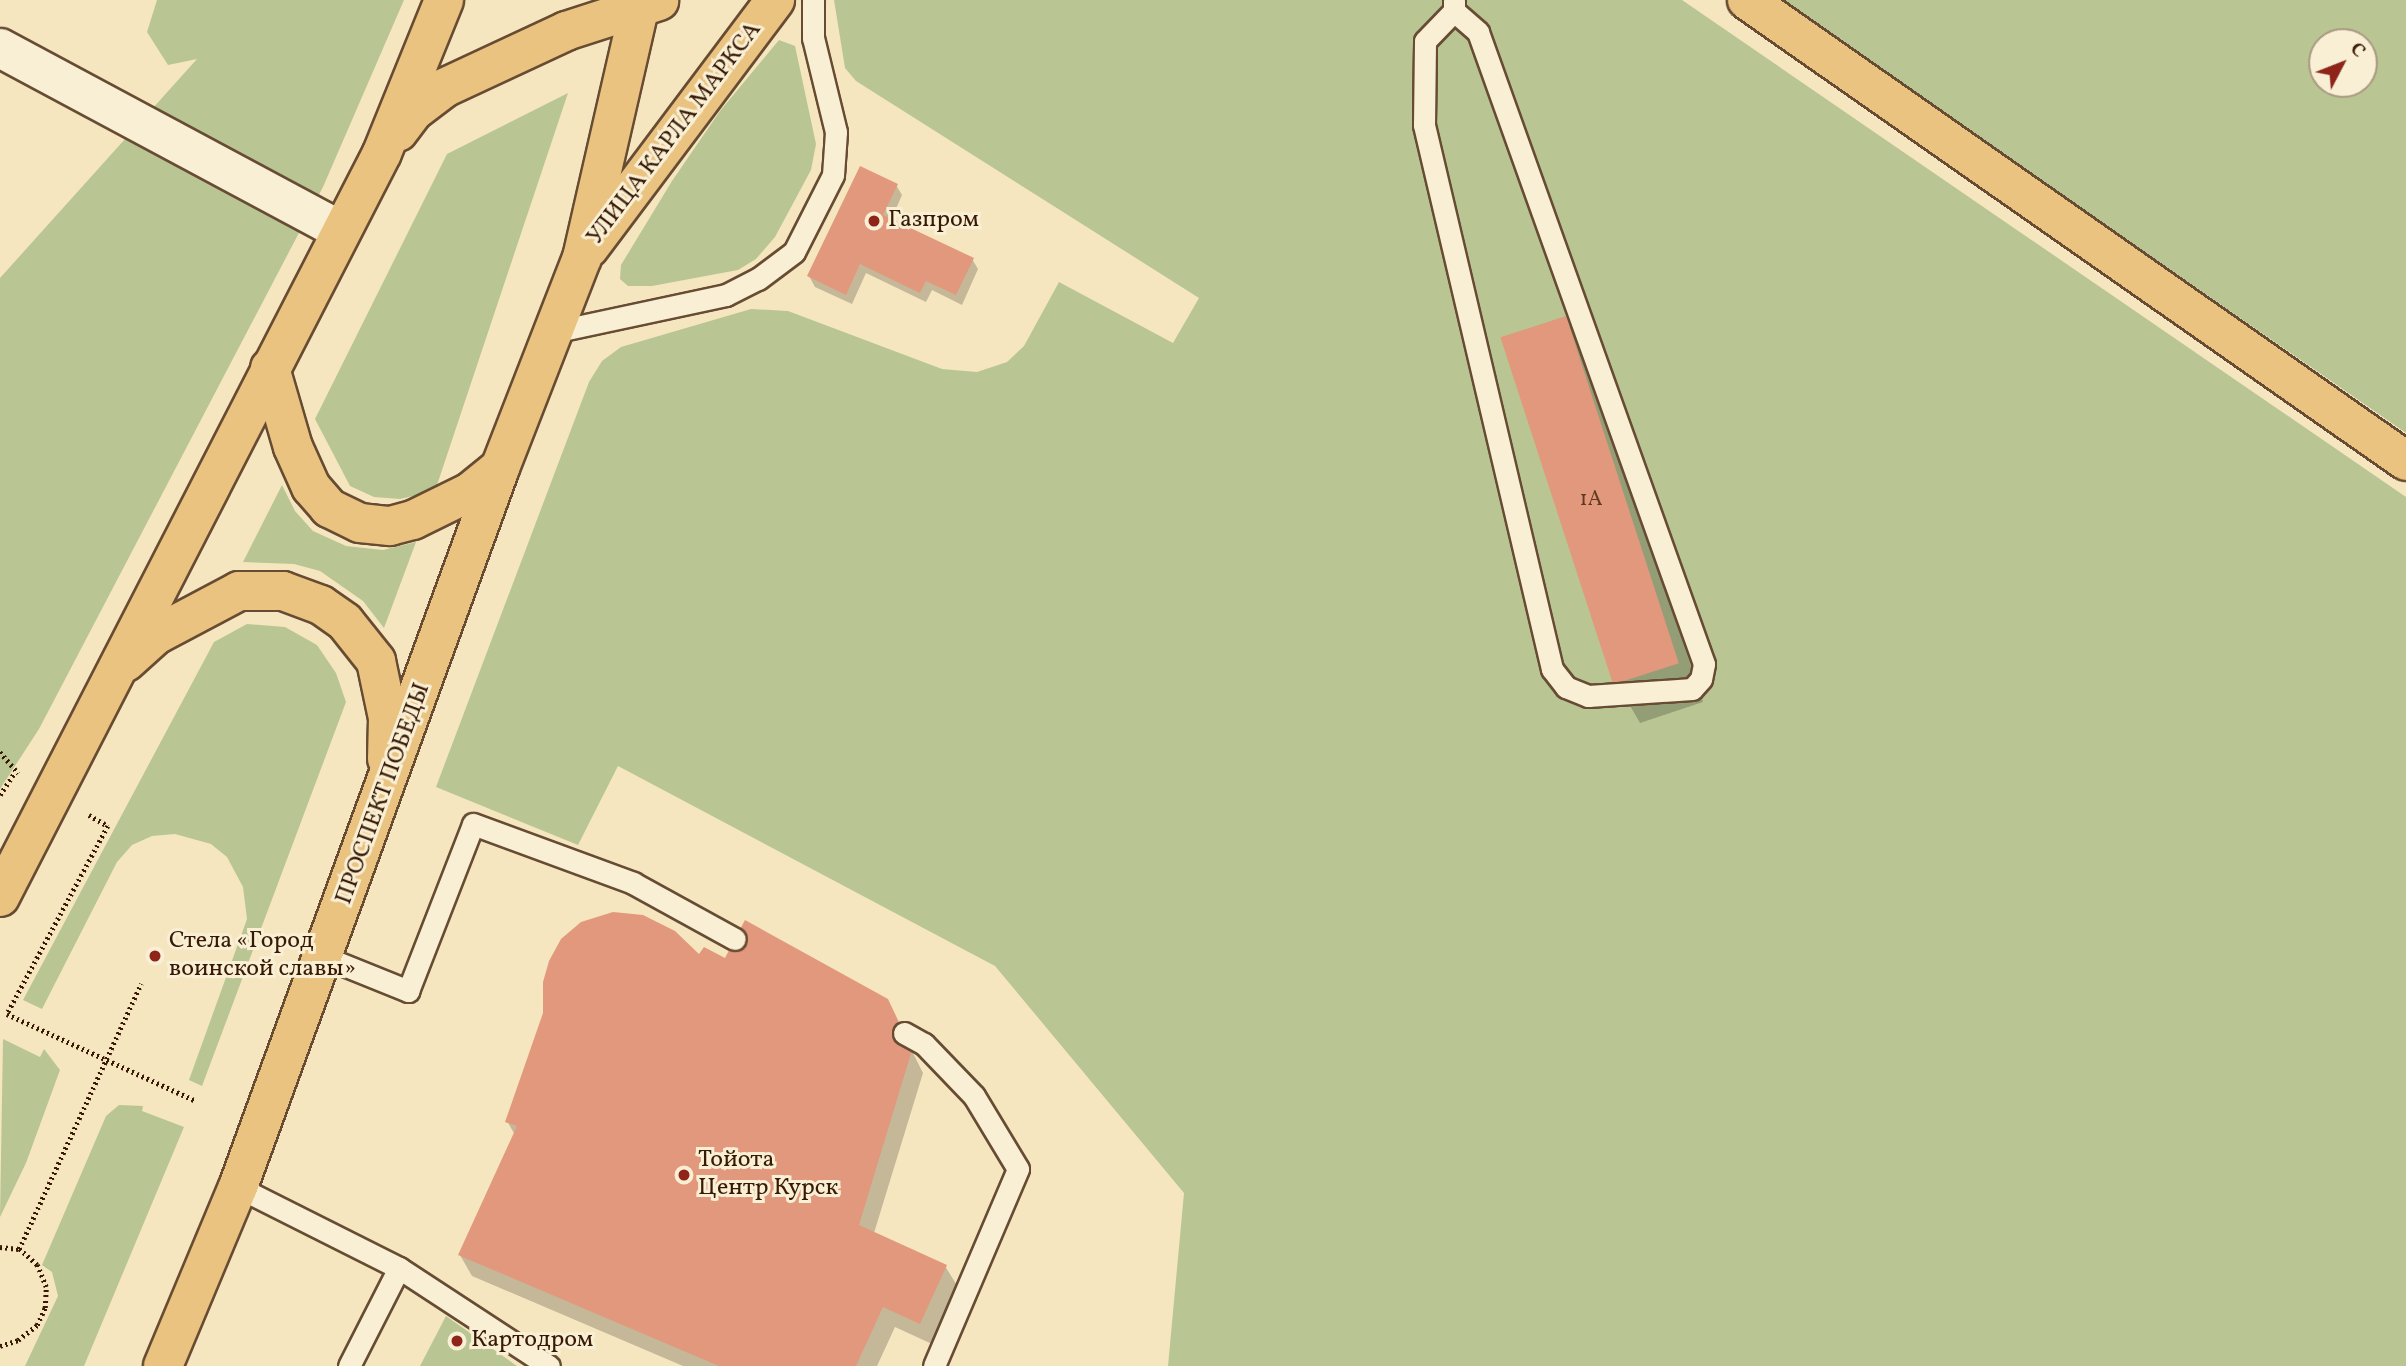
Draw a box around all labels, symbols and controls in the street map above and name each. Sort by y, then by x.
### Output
street label: УЛИЦА КАРЛА МАРКСА [582,17,768,251]
north arrow [2308,28,2378,98]
text: С [2343,37,2371,64]
place label: Газпром [888,207,979,235]
marker: Газпром [866,213,882,229]
house number: 1А [1580,487,1602,513]
street label: ПРОСПЕКТ ПОБЕДЫ [330,679,438,909]
place label: Стела «Город воинской славы» [169,928,356,984]
marker: Стела «Город воинской славы» [147,948,163,964]
place label: Тойота Центр Курск [698,1147,838,1203]
marker: Тойота Центр Курск [676,1167,692,1183]
place label: Картодром [471,1327,593,1355]
marker: Картодром [449,1333,465,1349]

